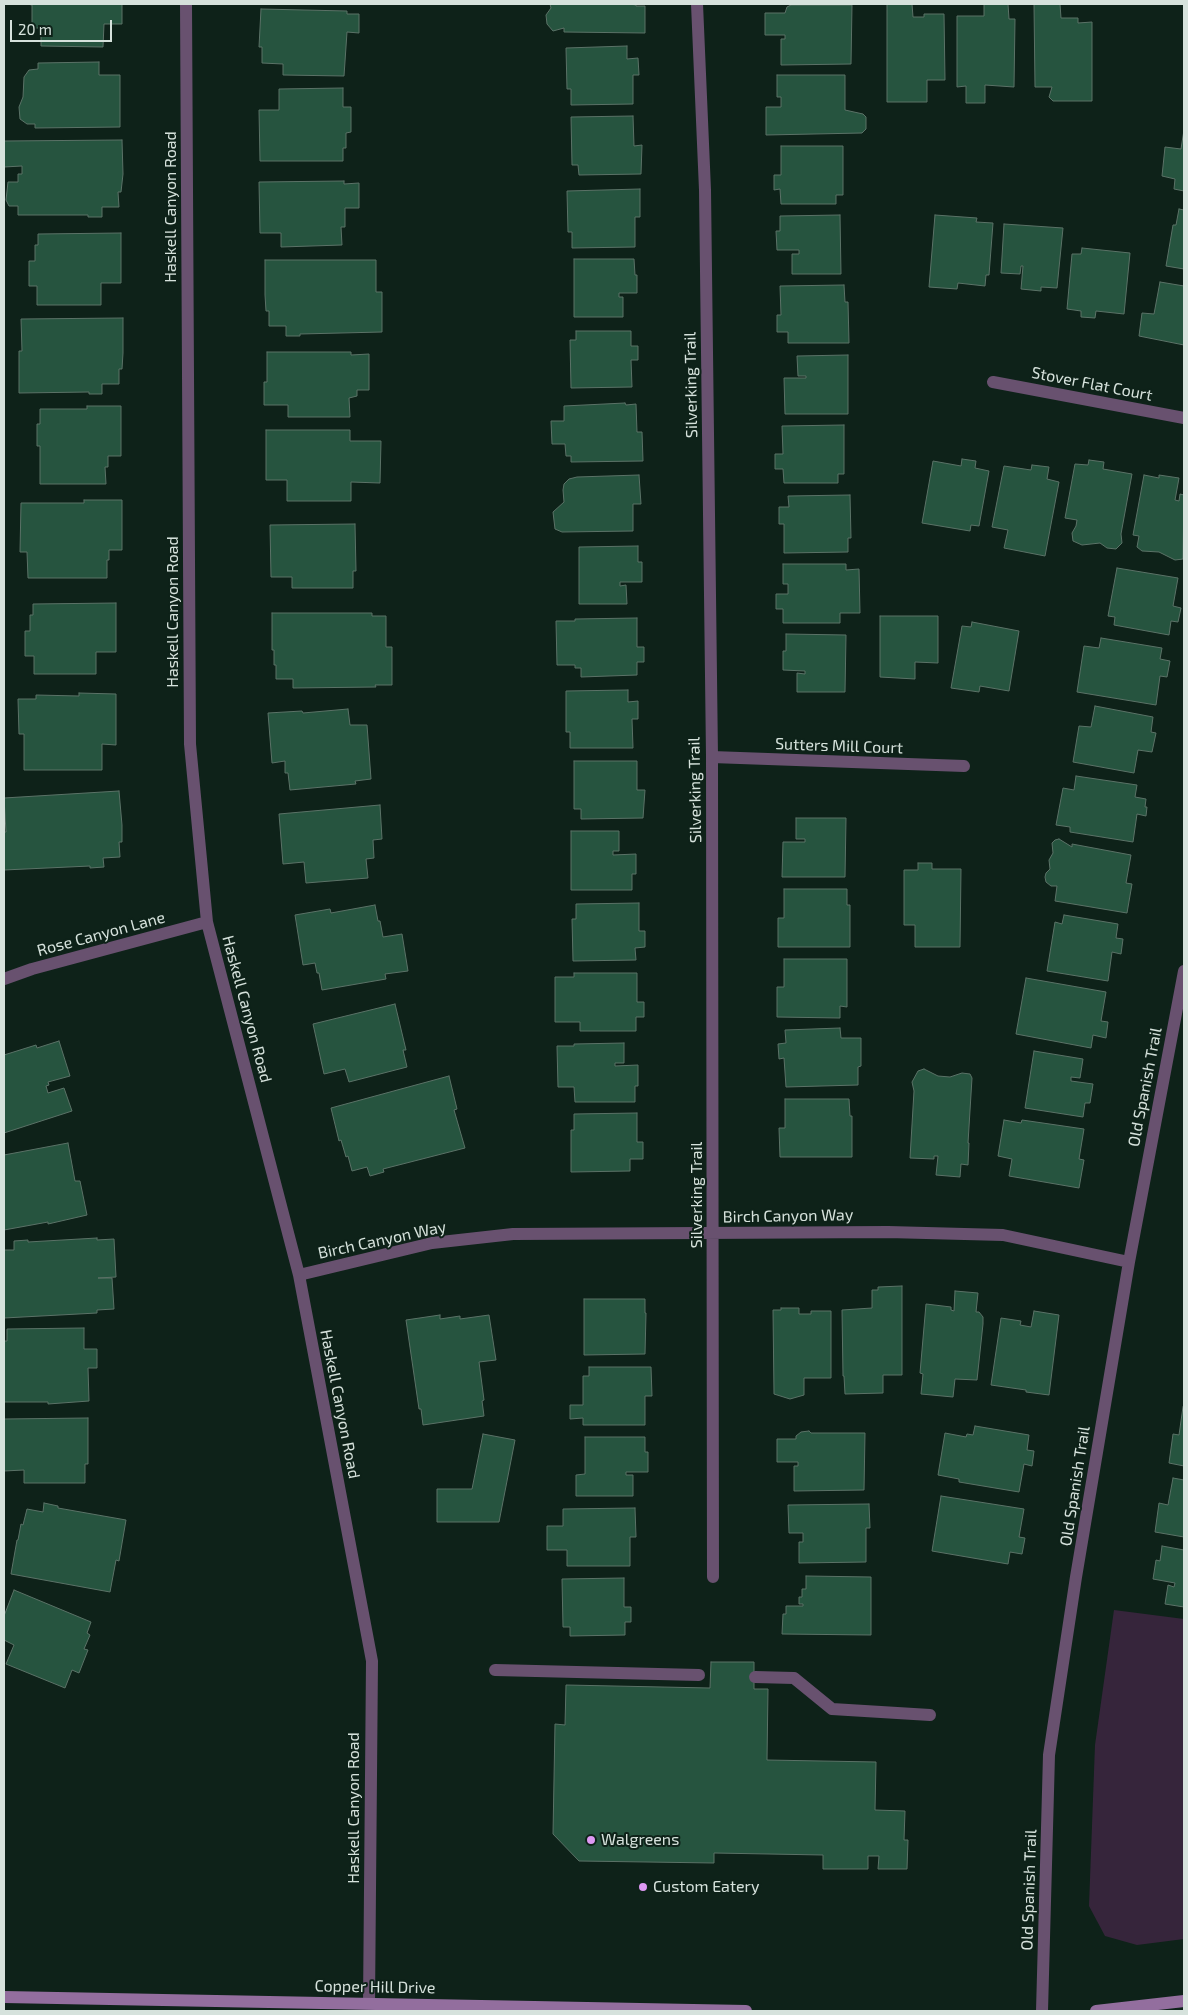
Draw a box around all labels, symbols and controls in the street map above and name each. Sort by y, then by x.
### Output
scale bar [12,10,115,42]
text: 20 m [18,20,52,38]
street label: Haskell Canyon Road [161,131,181,283]
street label: Silverking Trail [680,332,702,438]
street label: Stover Flat Court [1030,363,1154,405]
street label: Haskell Canyon Road [163,536,183,688]
street label: Sutters Mill Court [775,734,903,758]
street label: Silverking Trail [684,737,706,843]
street label: Rose Canyon Lane [35,908,167,960]
street label: Haskell Canyon Road [218,933,276,1085]
street label: Old Spanish Trail [1124,1026,1166,1148]
street label: Silverking Trail [687,1142,707,1248]
street label: Birch Canyon Way [723,1205,853,1227]
street label: Birch Canyon Way [316,1217,448,1263]
street label: Haskell Canyon Road [316,1328,364,1480]
street label: Old Spanish Trail [1056,1425,1094,1547]
street label: Haskell Canyon Road [344,1732,364,1884]
street label: Old Spanish Trail [1017,1829,1041,1951]
place label: Walgreens [601,1830,679,1850]
marker: Walgreens [585,1834,597,1846]
place label: Custom Eatery [653,1877,759,1897]
marker: Custom Eatery [637,1881,649,1893]
street label: Copper Hill Drive [314,1976,436,1998]

